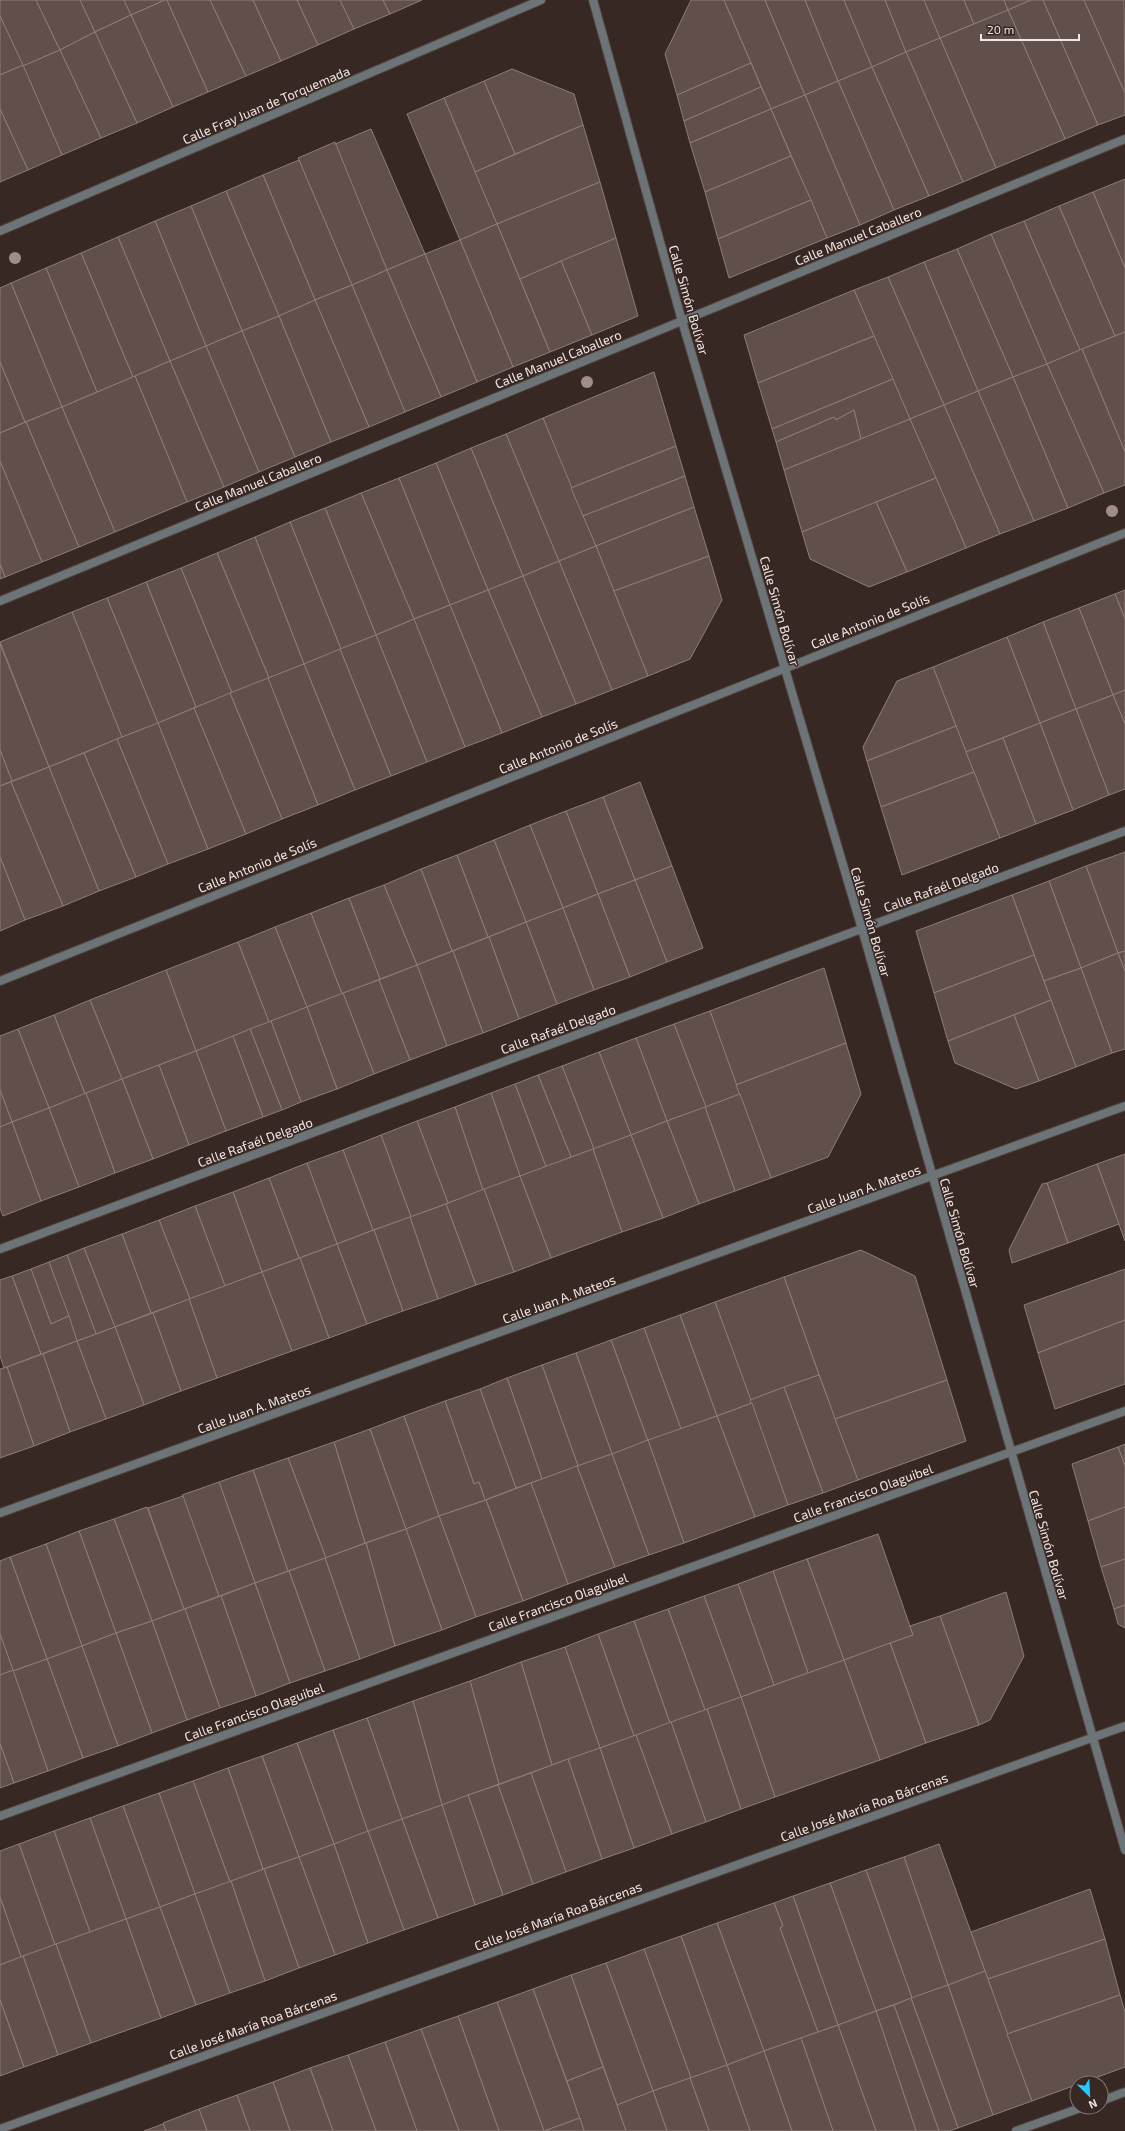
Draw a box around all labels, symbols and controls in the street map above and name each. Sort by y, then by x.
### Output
scale bar [981,16,1079,42]
text: 20 m [987,22,1014,36]
street label: Calle Fray Juan de Torquemada [180,62,352,148]
street label: Calle Manuel Caballero [792,203,924,269]
street label: Calle Simón Bolívar [666,243,712,357]
street label: Calle Manuel Caballero [492,326,624,392]
street label: Calle Manuel Caballero [192,449,324,515]
street label: Calle Simón Bolívar [757,554,803,668]
street label: Calle Antonio de Solís [808,590,932,652]
street label: Calle Antonio de Solís [496,715,620,777]
street label: Calle Antonio de Solís [195,834,319,896]
street label: Calle Rafaél Delgado [881,859,1001,915]
street label: Calle Simón Bolívar [848,865,894,979]
street label: Calle Rafaél Delgado [498,1001,618,1057]
street label: Calle Rafaél Delgado [195,1114,315,1170]
street label: Calle Juan A. Mateos [805,1161,923,1217]
street label: Calle Simón Bolívar [937,1176,983,1290]
street label: Calle Juan A. Mateos [500,1271,618,1327]
street label: Calle Juan A. Mateos [195,1381,313,1437]
street label: Calle Francisco Olaguibel [791,1460,935,1526]
street label: Calle Simón Bolívar [1026,1488,1072,1602]
street label: Calle Francisco Olaguibel [486,1569,630,1635]
street label: Calle Francisco Olaguibel [182,1679,326,1745]
street label: Calle José María Roa Bárcenas [778,1769,950,1845]
street label: Calle José María Roa Bárcenas [472,1878,644,1954]
street label: Calle José María Roa Bárcenas [167,1987,339,2063]
north arrow [1069,2075,1109,2115]
text: N [1087,2097,1100,2112]

